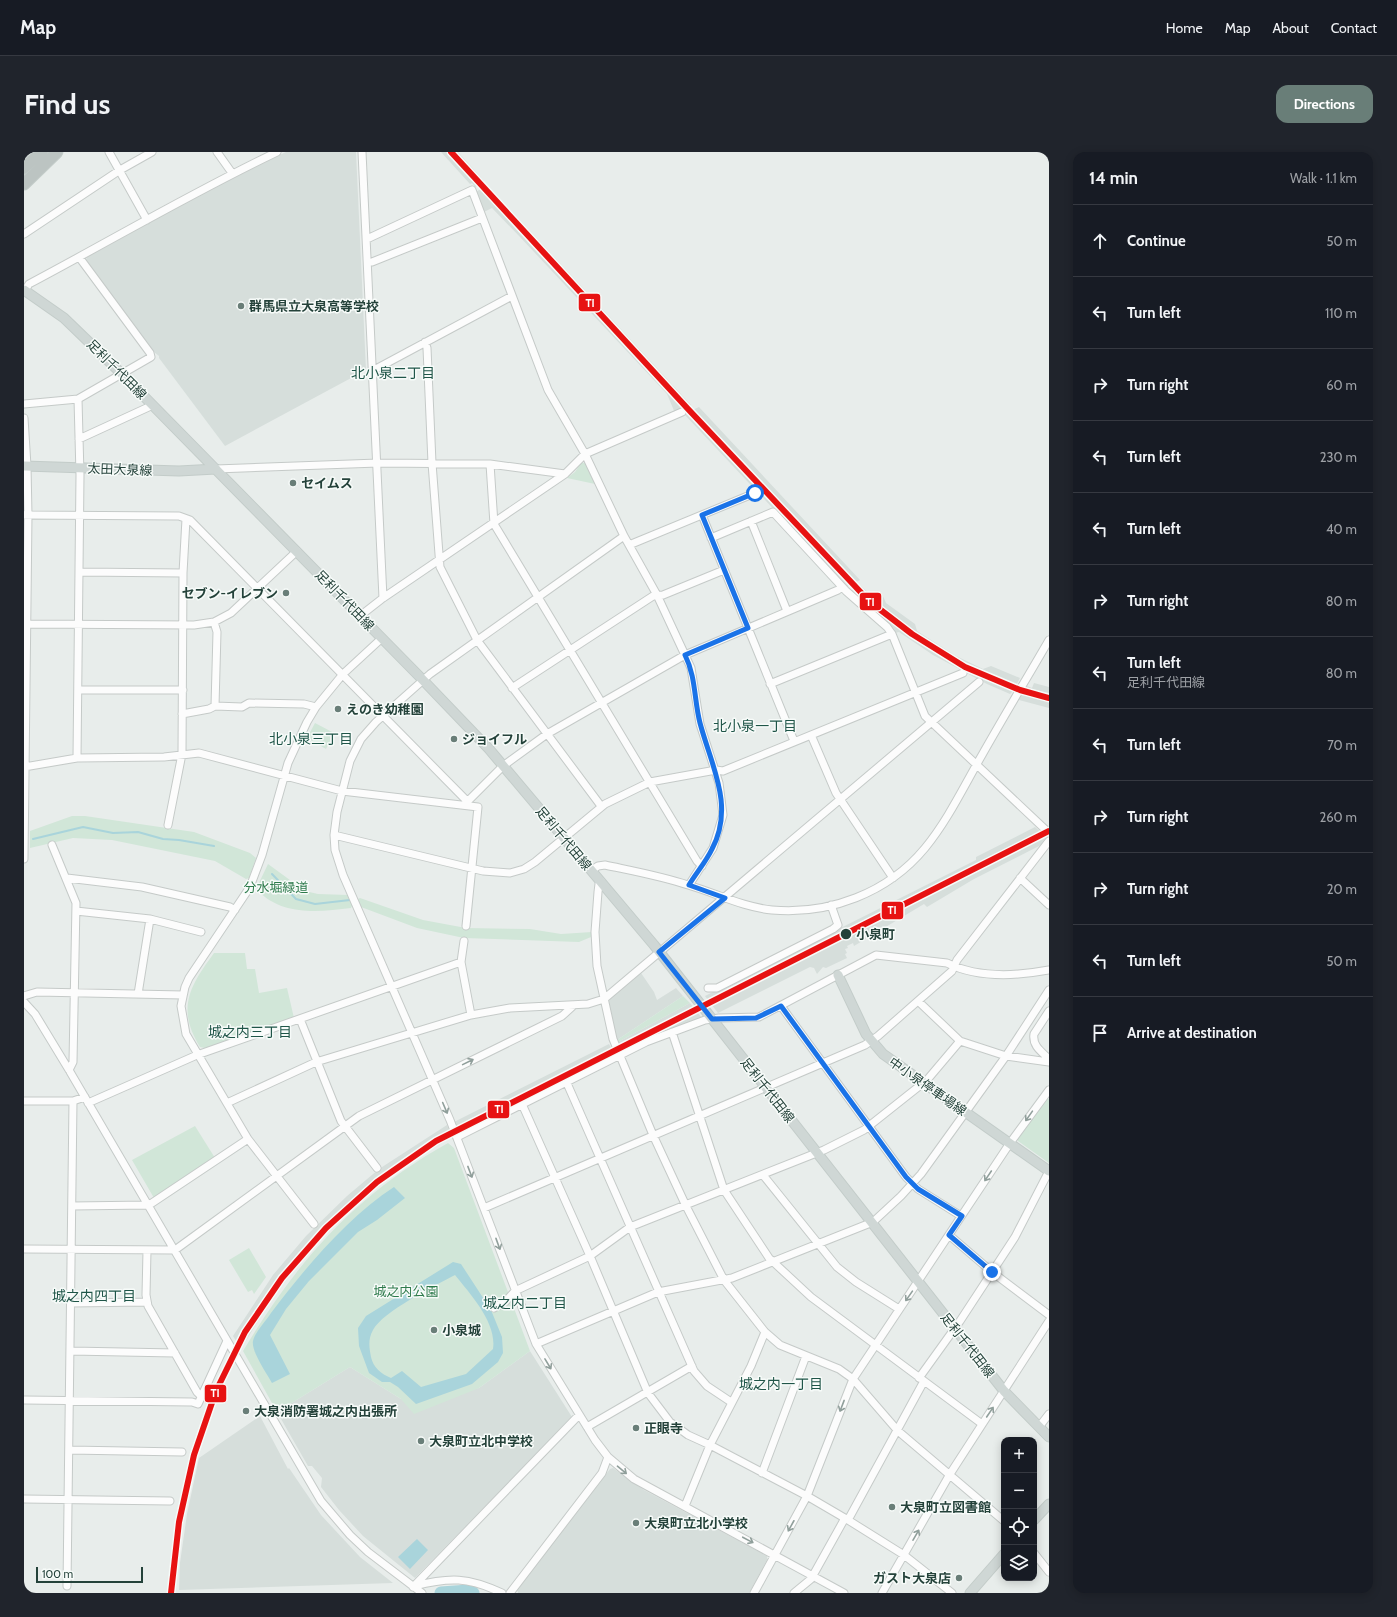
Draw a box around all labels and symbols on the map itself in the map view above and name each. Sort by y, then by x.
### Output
line badge: TI [578,293,601,312]
text: TI [585,296,595,310]
place label: 群馬県立大泉高等学校 [249,298,379,314]
marker: 群馬県立大泉高等学校 [236,301,246,311]
street label: 足利千代田線 [84,336,150,402]
district label: 北小泉二丁目 [351,364,435,382]
street label: 太田大泉線 [87,460,153,478]
place label: セイムス [301,475,353,491]
marker: セイムス [288,478,298,488]
route start [746,484,764,502]
street label: 足利千代田線 [312,566,378,634]
place label: セブン-イレブン [182,585,278,601]
marker: セブン-イレブン [281,588,291,598]
line badge: TI [859,592,882,611]
text: TI [865,595,875,609]
place label: えのき幼稚園 [346,701,424,717]
marker: えのき幼稚園 [333,704,343,714]
district label: 北小泉一丁目 [713,717,797,735]
district label: 北小泉三丁目 [269,730,353,748]
place label: ジョイフル [462,731,527,747]
marker: ジョイフル [449,734,459,744]
street label: 足利千代田線 [533,803,595,873]
park label: 分水堀緑道 [243,879,309,895]
line badge: TI [881,901,904,920]
text: TI [887,903,897,917]
place label: 小泉町 [856,926,895,942]
marker: 小泉町 [839,927,853,941]
district label: 城之内三丁目 [208,1023,292,1041]
street label: 中小泉停車場線 [886,1053,970,1119]
street label: 足利千代田線 [738,1054,798,1126]
one-way arrow [462,1058,474,1066]
line badge: TI [487,1100,510,1119]
one-way arrow [442,1102,449,1114]
text: TI [494,1102,504,1116]
one-way arrow [1025,1110,1033,1121]
one-way arrow [467,1166,475,1178]
one-way arrow [984,1170,993,1181]
one-way arrow [494,1238,502,1250]
route end [983,1263,1001,1281]
park label: 城之内公園 [373,1283,439,1299]
district label: 城之内四丁目 [52,1287,136,1305]
one-way arrow [905,1290,913,1301]
district label: 城之内二丁目 [483,1294,567,1312]
street label: 足利千代田線 [938,1309,998,1381]
place label: 小泉城 [442,1322,481,1338]
marker: 小泉城 [429,1325,439,1335]
one-way arrow [544,1358,552,1369]
district label: 城之内一丁目 [739,1375,823,1393]
line badge: TI [204,1384,227,1403]
text: TI [210,1386,220,1400]
one-way arrow [837,1400,845,1412]
place label: 大泉消防署城之内出張所 [254,1403,397,1419]
marker: 大泉消防署城之内出張所 [241,1406,251,1416]
one-way arrow [986,1407,994,1418]
place label: 正眼寺 [644,1420,683,1436]
marker: 正眼寺 [631,1423,641,1433]
place label: 大泉町立北中学校 [429,1433,533,1449]
marker: 大泉町立北中学校 [416,1436,426,1446]
one-way arrow [617,1465,628,1474]
place label: 大泉町立図書館 [900,1499,991,1515]
marker: 大泉町立図書館 [887,1502,897,1512]
place label: 大泉町立北小学校 [644,1515,748,1531]
marker: 大泉町立北小学校 [631,1518,641,1528]
one-way arrow [786,1520,794,1532]
one-way arrow [912,1529,920,1541]
one-way arrow [742,1537,754,1544]
scale bar [36,1565,143,1584]
place label: ガスト大泉店 [873,1570,951,1586]
marker: ガスト大泉店 [954,1573,964,1583]

